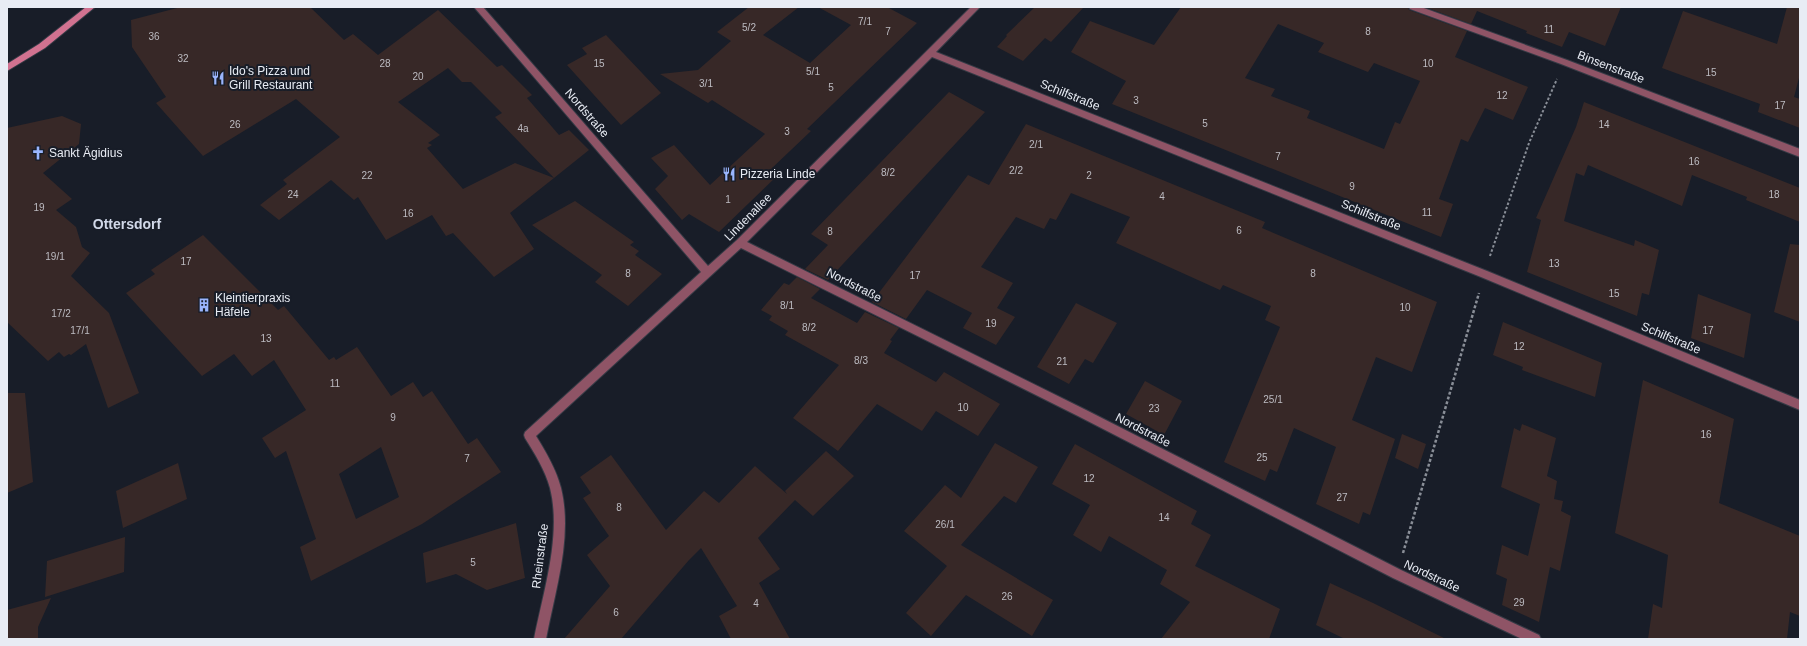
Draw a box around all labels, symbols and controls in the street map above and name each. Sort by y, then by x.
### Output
house number: 7/1 [858,16,872,27]
house number: 5/2 [742,22,756,33]
house number: 11 [1544,24,1555,35]
house number: 7 [885,26,891,37]
house number: 8 [1365,26,1371,37]
house number: 36 [148,31,160,42]
street label: Binsenstraße [1575,48,1647,86]
house number: 32 [177,53,189,64]
house number: 28 [379,58,391,69]
house number: 15 [593,58,605,69]
house number: 10 [1422,58,1434,69]
place label: Ido's Pizza und Grill Restaurant [229,64,313,92]
house number: 5/1 [806,66,820,77]
house number: 15 [1705,67,1717,78]
restaurant icon: Ido's Pizza und Grill Restaurant [210,70,226,86]
house number: 20 [412,71,424,82]
street label: Schilfstraße [1038,77,1102,113]
house number: 3/1 [699,78,713,89]
house number: 5 [828,82,834,93]
street label: Nordstraße [562,86,612,140]
house number: 12 [1496,90,1508,101]
house number: 3 [1133,95,1139,106]
house number: 17 [1774,100,1786,111]
house number: 5 [1202,118,1208,129]
house number: 26 [229,119,241,130]
house number: 14 [1598,119,1610,130]
house number: 4a [517,123,529,134]
house number: 3 [784,126,790,137]
house number: 2/1 [1029,139,1043,150]
church icon: Sankt Ägidius [30,145,46,161]
place label: Sankt Ägidius [49,146,122,160]
house number: 7 [1275,151,1281,162]
house number: 16 [1688,156,1700,167]
house number: 2/2 [1009,165,1023,176]
restaurant icon: Pizzeria Linde [721,166,737,182]
place label: Pizzeria Linde [740,167,816,181]
house number: 8/2 [881,167,895,178]
house number: 22 [361,170,373,181]
house number: 2 [1086,170,1092,181]
house number: 9 [1349,181,1355,192]
house number: 24 [287,189,299,200]
house number: 18 [1768,189,1780,200]
street label: Lindenallee [721,190,775,244]
house number: 4 [1159,191,1165,202]
house number: 1 [725,194,731,205]
street label: Schilfstraße [1339,197,1403,233]
house number: 19 [33,202,45,213]
house number: 11 [1422,207,1433,218]
house number: 16 [402,208,414,219]
district label: Ottersdorf [93,216,162,232]
house number: 6 [1236,225,1242,236]
house number: 8 [827,226,833,237]
house number: 19/1 [45,251,65,262]
house number: 17 [180,256,192,267]
house number: 13 [1548,258,1560,269]
street label: Nordstraße [824,265,884,305]
house number: 8 [625,268,631,279]
house number: 8 [1310,268,1316,279]
house number: 17 [909,270,921,281]
house number: 15 [1608,288,1620,299]
place label: Kleintierpraxis Häfele [215,291,290,319]
building icon: Kleintierpraxis Häfele [196,297,212,313]
house number: 8/1 [780,300,794,311]
house number: 10 [1399,302,1411,313]
house number: 17/2 [51,308,71,319]
house number: 19 [985,318,997,329]
street label: Schilfstraße [1639,319,1703,357]
house number: 8/2 [802,322,816,333]
house number: 17/1 [70,325,90,336]
house number: 17 [1702,325,1714,336]
house number: 13 [260,333,272,344]
house number: 12 [1513,341,1525,352]
house number: 8/3 [854,355,868,366]
house number: 21 [1056,356,1068,367]
house number: 11 [330,378,341,389]
house number: 25/1 [1263,394,1283,405]
house number: 10 [957,402,969,413]
house number: 23 [1148,403,1160,414]
street label: Nordstraße [1113,410,1173,450]
house number: 9 [390,412,396,423]
house number: 16 [1700,429,1712,440]
house number: 25 [1256,452,1268,463]
house number: 7 [464,453,470,464]
house number: 12 [1083,473,1095,484]
house number: 27 [1336,492,1348,503]
house number: 8 [616,502,622,513]
house number: 14 [1158,512,1170,523]
house number: 26/1 [935,519,955,530]
street label: Rheinstraße [529,522,551,589]
house number: 5 [470,557,476,568]
street label: Nordstraße [1402,557,1462,595]
house number: 26 [1001,591,1013,602]
house number: 29 [1513,597,1525,608]
house number: 4 [753,598,759,609]
house number: 6 [613,607,619,618]

